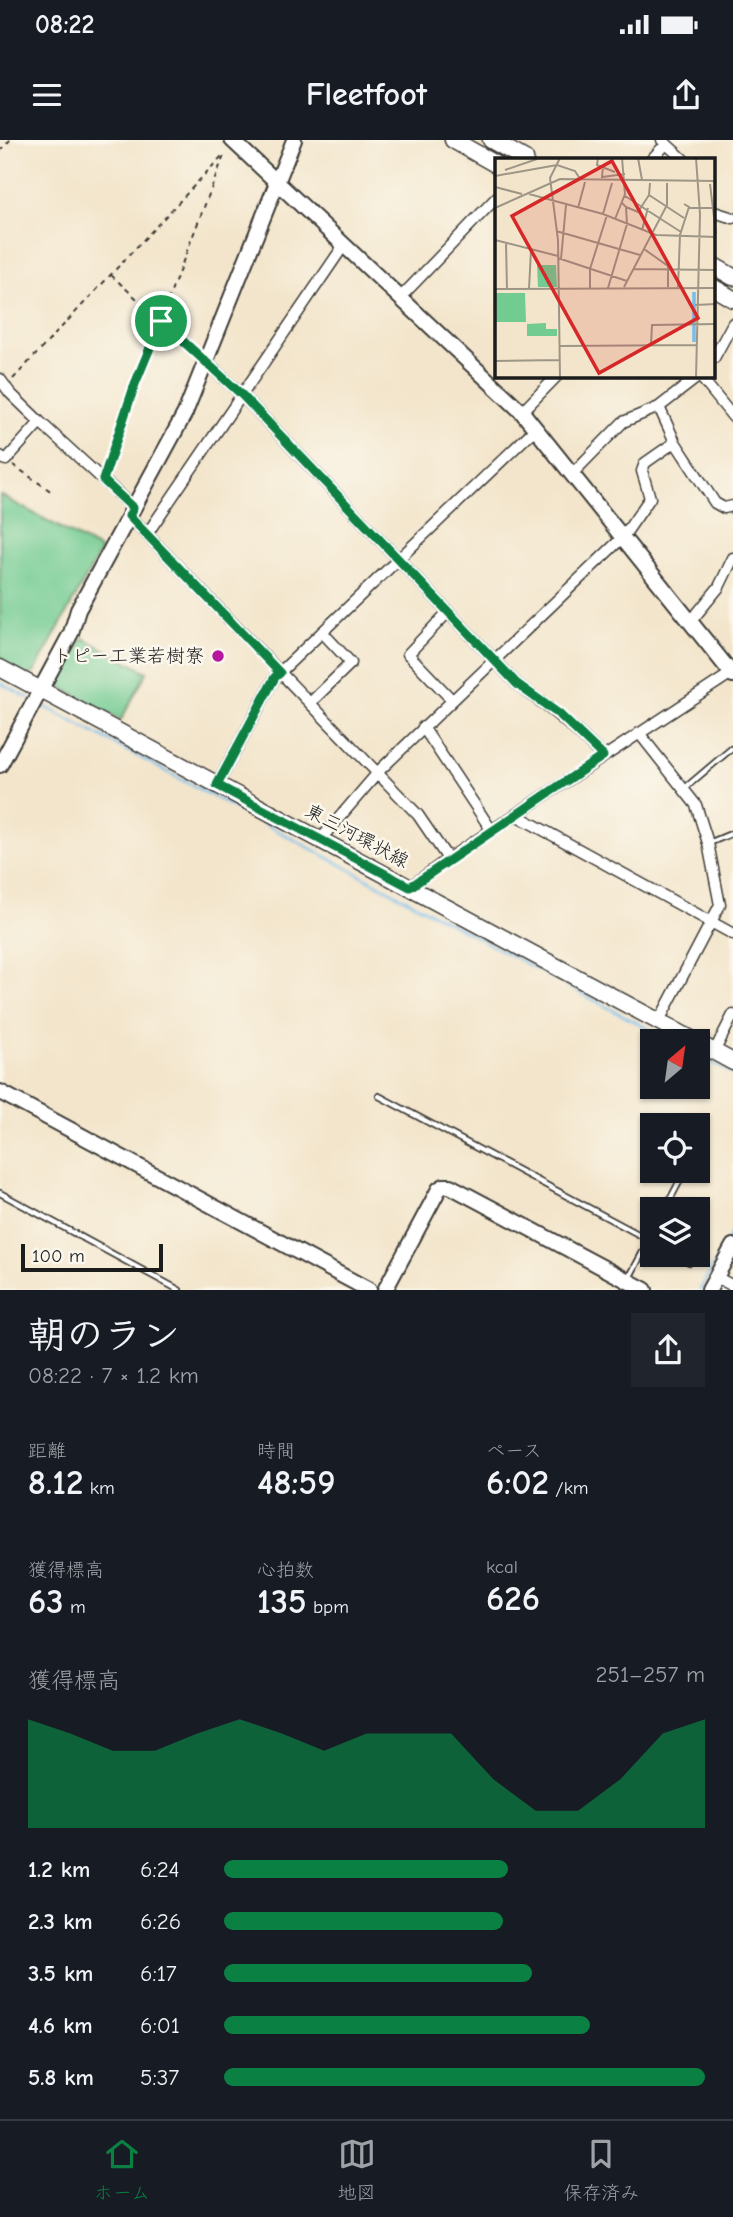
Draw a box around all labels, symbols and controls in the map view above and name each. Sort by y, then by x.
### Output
text: 08:22 [35,10,94,40]
icon: menu [28,76,66,114]
text: Fleetfoot [306,76,427,113]
icon: share [667,76,705,114]
inset map [495,158,716,378]
pin [131,291,191,351]
icon: arrive [142,302,180,340]
place label: トピー工業若樹寮 [53,645,204,667]
marker: トピー工業若樹寮 [210,648,226,664]
street label: 東三河環状線 [302,800,412,872]
north arrow [640,1029,710,1099]
map controls [640,1029,710,1267]
button: locate [640,1113,710,1183]
button: layers [640,1197,710,1267]
scale bar [21,1240,163,1272]
text: 100 m [32,1245,85,1267]
button: share [631,1313,705,1387]
text: 朝のラン [28,1314,180,1358]
text: 08:22 · 7 × 1.2 km [28,1362,199,1389]
text: 距離 [28,1440,66,1462]
text: 時間 [257,1440,295,1462]
text: ペース [486,1440,542,1462]
text: 8.12 [28,1462,83,1503]
text: 48:59 [257,1462,335,1503]
text: 6:02 [486,1462,549,1503]
text: km [83,1477,115,1499]
text: /km [549,1477,589,1499]
text: kcal [486,1556,518,1578]
text: 獲得標高 [28,1559,104,1581]
text: 心拍数 [257,1559,314,1581]
text: 626 [486,1578,540,1619]
text: 63 [28,1581,64,1622]
text: 135 [257,1581,307,1622]
text: m [64,1596,86,1618]
text: bpm [307,1596,349,1618]
text: 251–257 m [596,1661,705,1688]
text: 獲得標高 [28,1667,120,1694]
text: 1.2 km [28,1856,90,1883]
text: 6:24 [140,1856,180,1883]
text: 2.3 km [28,1908,93,1935]
text: 6:26 [140,1908,181,1935]
text: 3.5 km [28,1960,93,1987]
text: 6:17 [140,1960,177,1987]
text: 4.6 km [28,2012,93,2039]
text: 6:01 [140,2012,180,2039]
text: 5.8 km [28,2064,94,2091]
text: 5:37 [140,2064,179,2091]
tab: ホーム [94,2135,150,2204]
tab: 地図 [338,2135,376,2204]
tab: 保存済み [563,2135,639,2204]

